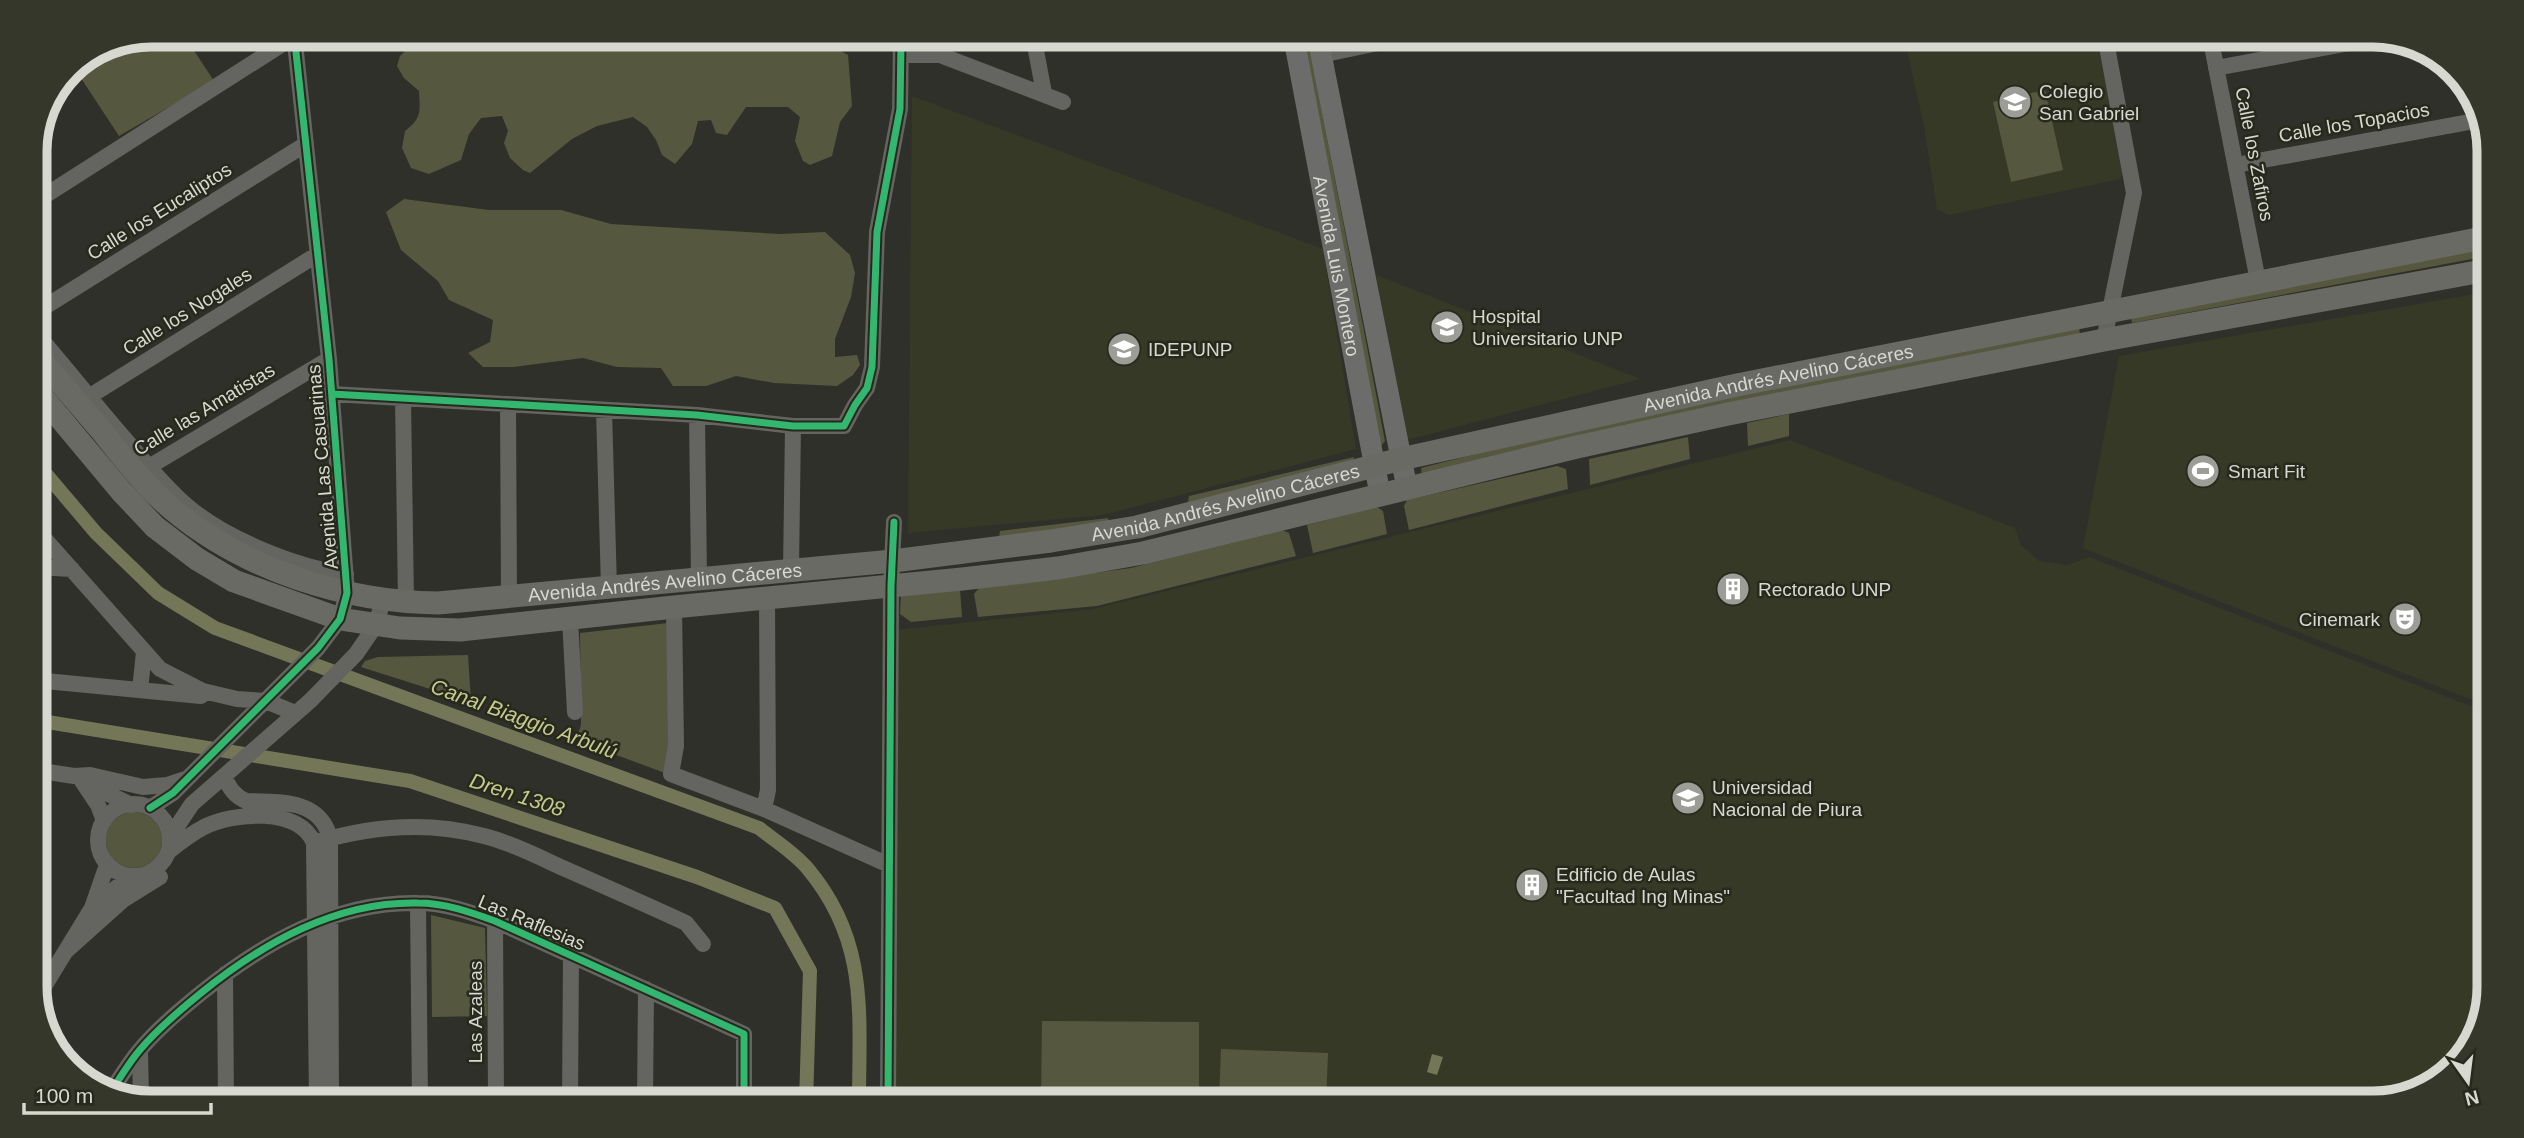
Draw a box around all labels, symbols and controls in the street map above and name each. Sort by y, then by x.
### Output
place label: Colegio San Gabriel [2039,81,2139,124]
school or university icon: Colegio San Gabriel [1996,83,2034,121]
street label: Calle los Zafiros [2231,85,2278,223]
street label: Calle los Topacios [2277,99,2431,146]
street label: Calle los Eucaliptos [83,159,235,264]
street label: Avenida Luis Montero [1309,174,1364,358]
street label: Calle los Nogales [119,263,256,360]
place label: Hospital Universitario UNP [1472,306,1623,349]
school or university icon: Hospital Universitario UNP [1428,308,1466,346]
school or university icon: IDEPUNP [1105,330,1143,368]
place label: IDEPUNP [1148,339,1232,360]
street label: Avenida Andrés Avelino Cáceres [1641,340,1915,416]
street label: Calle las Amatistas [130,359,278,460]
street label: Avenida Las Casuarinas [303,364,342,570]
sports icon: Smart Fit [2184,452,2222,490]
street label: Avenida Andrés Avelino Cáceres [1090,460,1362,545]
place label: Smart Fit [2228,461,2306,482]
street label: Avenida Andrés Avelino Cáceres [527,559,803,606]
building icon: Rectorado UNP [1714,570,1752,608]
place label: Rectorado UNP [1758,579,1891,600]
theatre icon: Cinemark [2386,600,2424,638]
place label: Cinemark [2299,609,2380,630]
water label: Canal Biaggio Arbulú [428,674,621,763]
water label: Dren 1308 [467,768,568,821]
place label: Universidad Nacional de Piura [1712,777,1862,820]
school or university icon: Universidad Nacional de Piura [1669,779,1707,817]
place label: Edificio de Aulas "Facultad Ing Minas" [1556,864,1730,907]
building icon: Edificio de Aulas "Facultad Ing Minas" [1513,866,1551,904]
street label: Las Raflesias [475,891,588,954]
street label: Las Azaleas [465,961,486,1063]
north arrow [2433,1047,2503,1117]
scale bar [24,1072,212,1116]
text: 100 m [35,1084,93,1107]
text: N [2463,1086,2481,1110]

